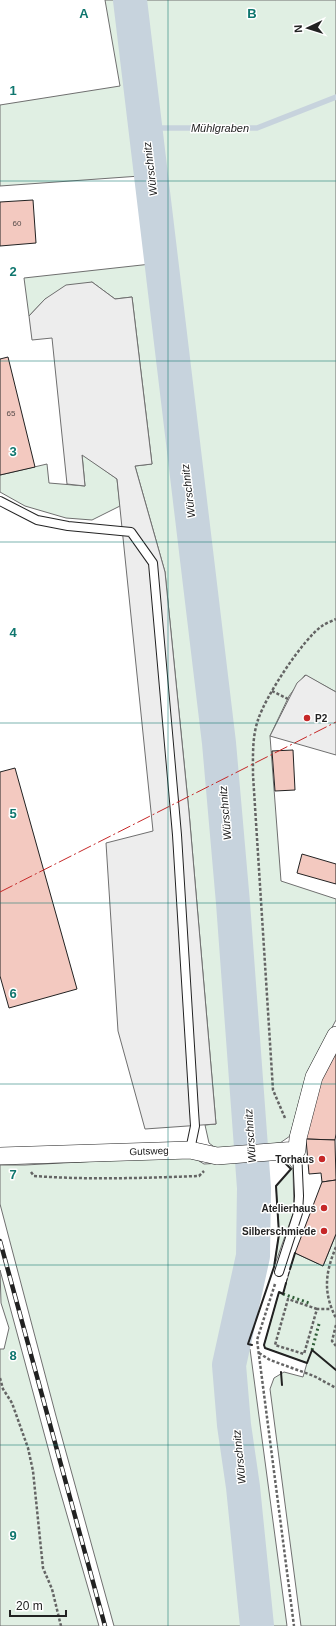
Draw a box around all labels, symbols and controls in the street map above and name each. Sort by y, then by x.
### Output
text: A [79,6,89,21]
text: B [247,6,257,21]
north arrow [288,8,328,48]
text: N [292,24,304,33]
text: 1 [9,83,17,98]
water label: Mühlgraben [191,122,249,134]
water label: Würschnitz [141,141,159,197]
house number: 60 [13,219,22,228]
text: 2 [9,264,17,279]
house number: 65 [7,409,16,418]
text: 3 [9,444,17,459]
water label: Würschnitz [179,463,197,519]
text: 4 [9,625,17,640]
marker: P2 [302,713,312,723]
place label: P2 [315,713,328,724]
water label: Würschnitz [217,785,233,841]
text: 5 [9,806,17,821]
text: 6 [9,986,17,1001]
water label: Würschnitz [242,1108,258,1164]
street label: Gutsweg [129,1145,169,1157]
place label: Torhaus [275,1154,314,1165]
marker: Torhaus [317,1154,327,1164]
text: 7 [9,1167,17,1182]
place label: Atelierhaus [262,1203,316,1214]
marker: Atelierhaus [319,1203,329,1213]
place label: Silberschmiede [242,1226,316,1237]
marker: Silberschmiede [319,1226,329,1236]
text: 8 [9,1348,17,1363]
water label: Würschnitz [230,1429,248,1485]
text: 9 [9,1528,17,1543]
scale bar [10,1592,66,1618]
text: 20 m [16,1599,43,1613]

